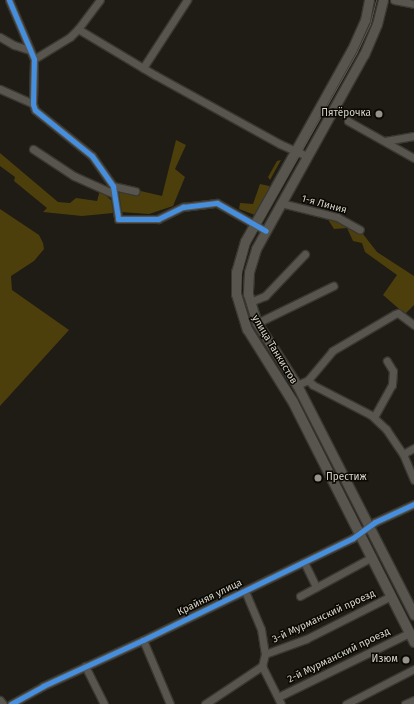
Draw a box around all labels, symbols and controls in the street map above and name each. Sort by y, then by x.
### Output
place label: Пятёрочка [321,108,371,120]
marker: Пятёрочка [374,109,384,119]
street label: 1-я Линия [300,193,348,217]
street label: улица Танкистов [249,313,299,387]
place label: Престиж [326,472,367,484]
marker: Престиж [313,473,323,483]
street label: Крайняя улица [176,577,244,619]
street label: 3-й Мурманский проезд [271,588,377,646]
street label: 2-й Мурманский проезд [286,626,392,686]
place label: Изюм [372,654,398,666]
marker: Изюм [401,655,411,665]

